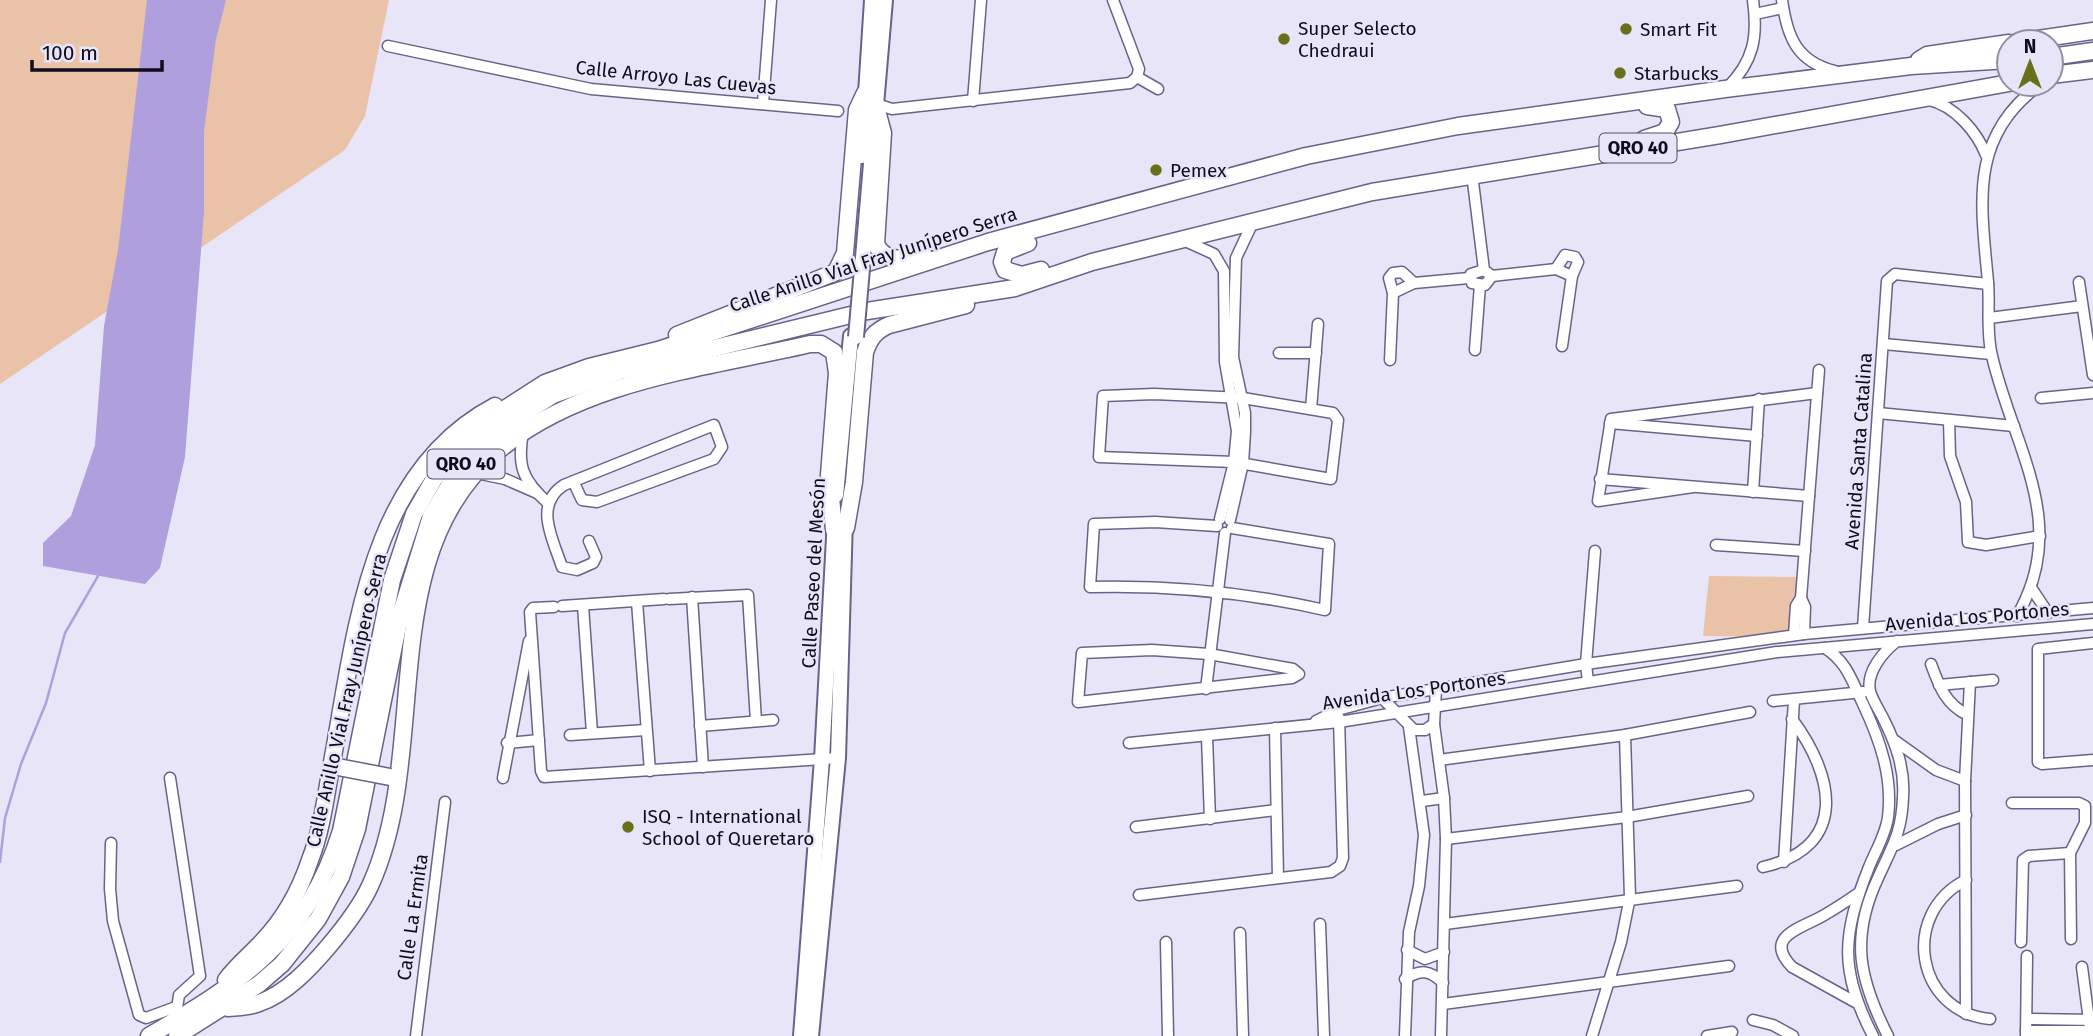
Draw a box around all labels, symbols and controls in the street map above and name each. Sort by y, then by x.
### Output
place label: Super Selecto Chedraui [1298,17,1417,62]
place label: Smart Fit [1640,18,1717,41]
marker: Smart Fit [1618,21,1634,37]
scale bar [32,28,161,72]
north arrow [1995,28,2065,98]
marker: Super Selecto Chedraui [1276,31,1292,47]
text: N [2024,35,2036,58]
text: 100 m [42,40,98,66]
street label: Calle Arroyo Las Cuevas [575,56,777,99]
place label: Starbucks [1634,62,1719,85]
marker: Starbucks [1612,65,1628,81]
road number: QRO 40 [1600,134,1676,162]
place label: Pemex [1170,159,1227,182]
marker: Pemex [1148,162,1164,178]
street label: Calle Anillo Vial Fray Junípero Serra [726,202,1020,317]
street label: Avenida Santa Catalina [1840,352,1877,550]
road number: QRO 40 [428,450,504,478]
street label: Calle Paseo del Mesón [797,477,830,669]
street label: Calle Anillo Vial Fray Junípero Serra [301,551,392,849]
street label: Avenida Los Portones [1884,597,2070,636]
street label: Avenida Los Portones [1321,666,1507,715]
place label: ISQ - International School of Queretaro [642,805,814,850]
marker: ISQ - International School of Queretaro [620,819,636,835]
street label: Calle La Ermita [392,852,433,982]

